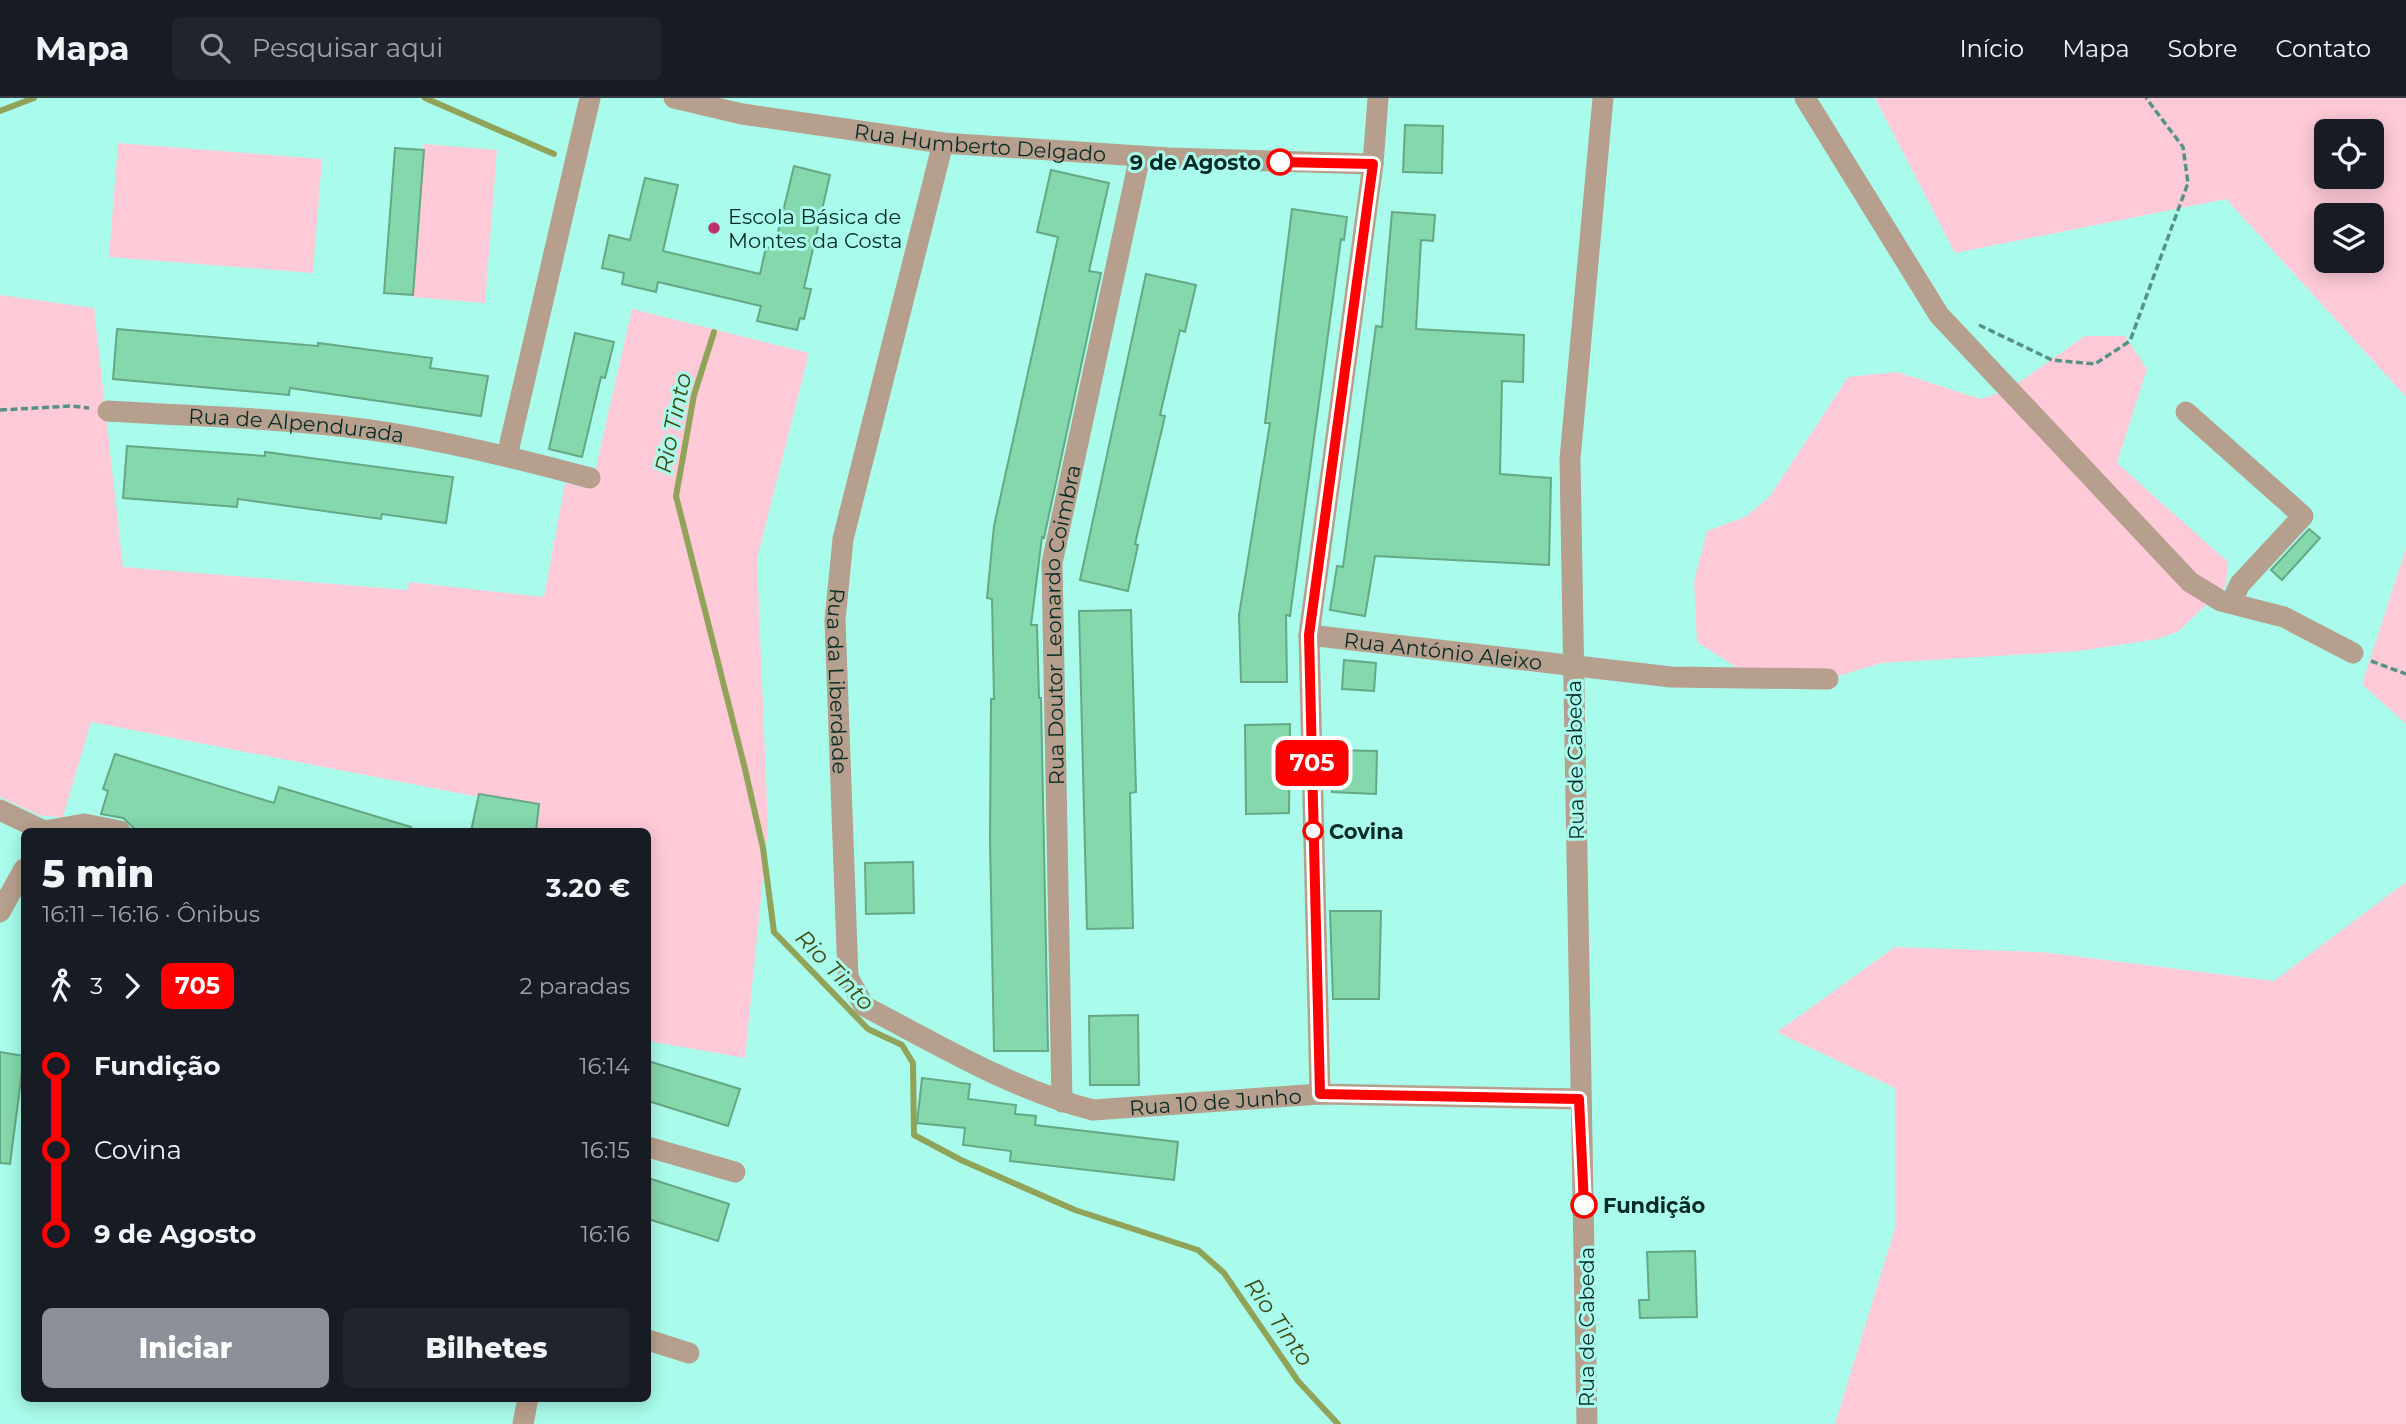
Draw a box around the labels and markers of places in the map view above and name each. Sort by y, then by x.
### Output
marker: 9 de Agosto [1267,149,1293,175]
place label: 9 de Agosto [1130,150,1261,175]
place label: Escola Básica de Montes da Costa [728,204,902,253]
marker: Escola Básica de Montes da Costa [706,220,722,236]
place label: Covina [1329,819,1404,844]
marker: Covina [1303,821,1323,841]
marker: Fundição [1571,1192,1597,1218]
place label: Fundição [1603,1193,1705,1218]

